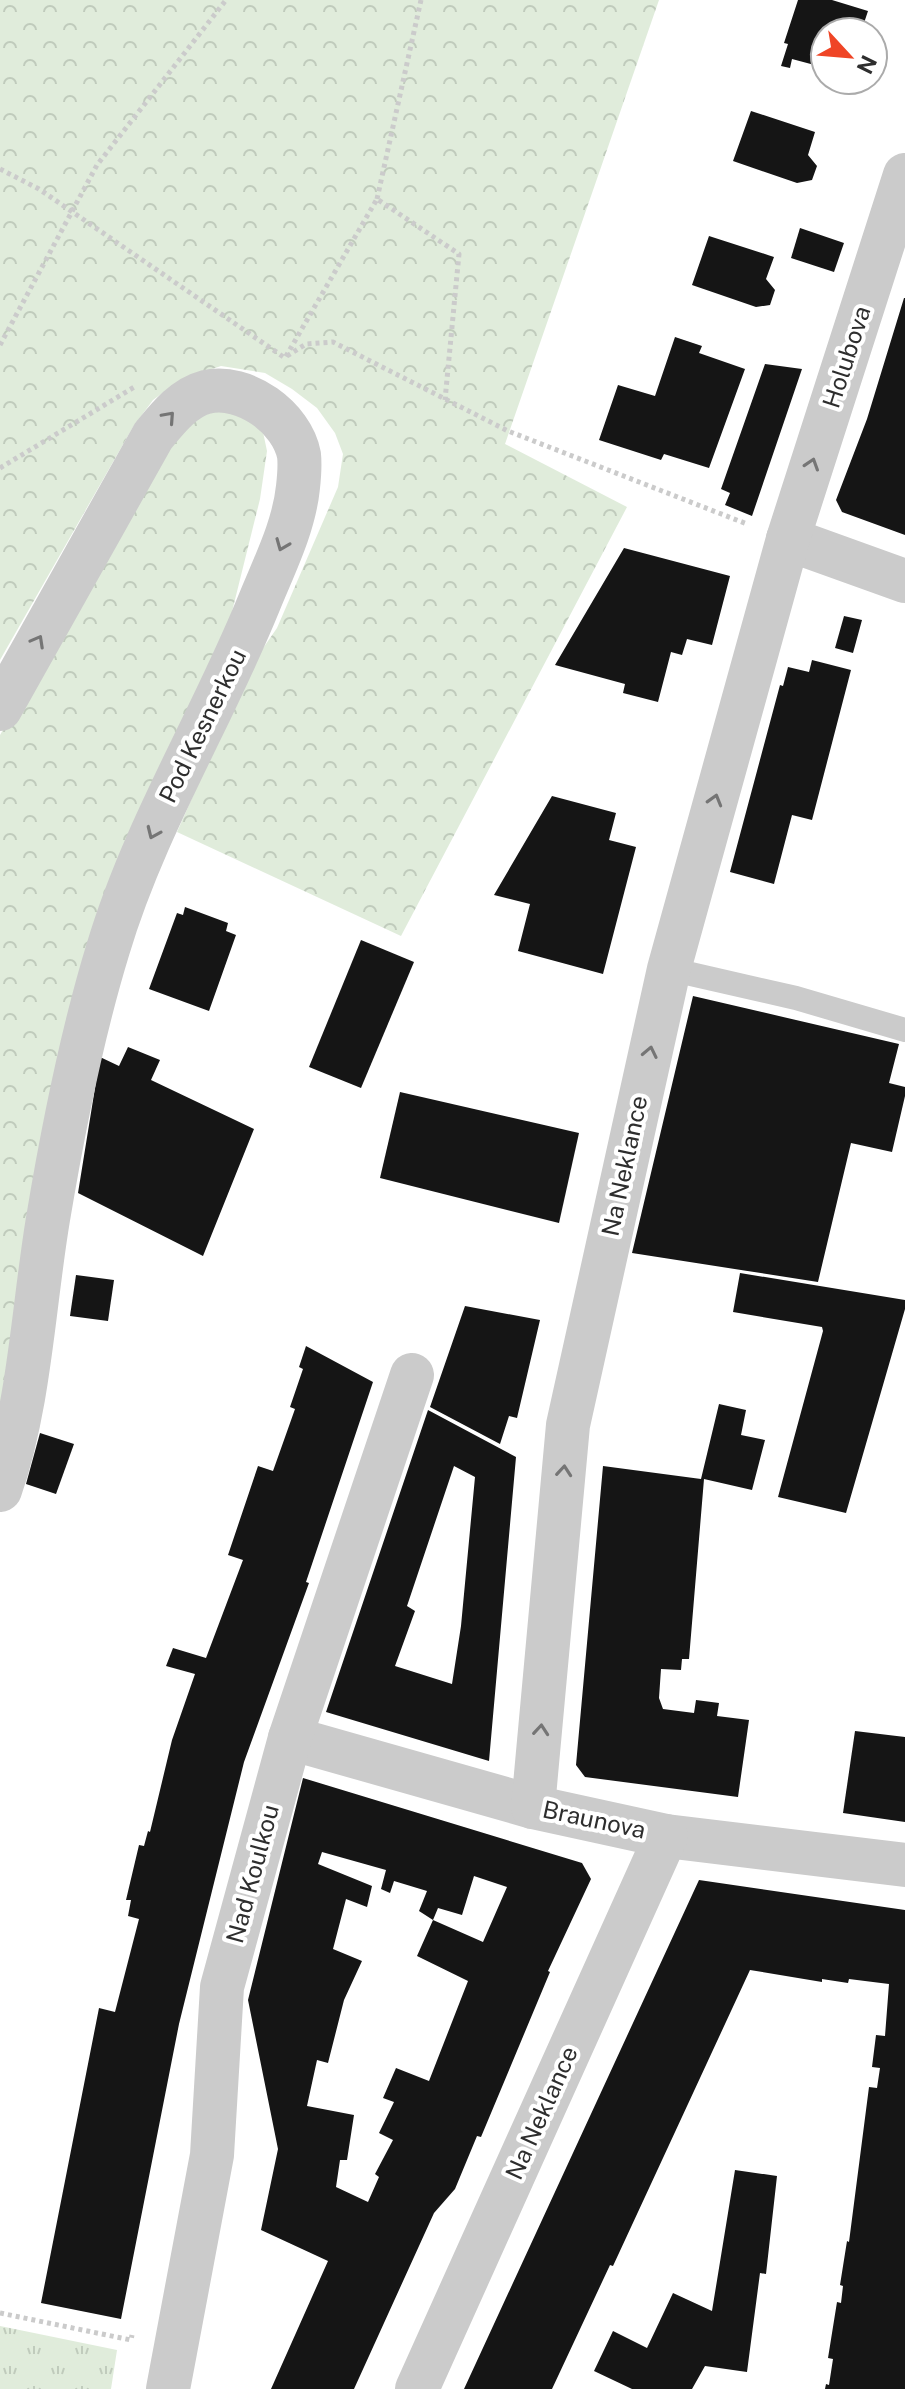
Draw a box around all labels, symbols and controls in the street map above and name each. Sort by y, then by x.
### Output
north arrow [809,16,889,96]
text: N [852,51,882,78]
street label: Holubova [816,302,876,411]
one-way arrow [160,412,175,426]
one-way arrow [803,458,819,472]
one-way arrow [276,537,292,551]
one-way arrow [28,635,44,650]
street label: Pod Kesnerkou [153,644,251,807]
one-way arrow [706,794,723,808]
one-way arrow [146,825,162,839]
one-way arrow [641,1045,658,1059]
street label: Na Neklance [595,1093,653,1239]
one-way arrow [555,1464,572,1477]
one-way arrow [532,1723,549,1736]
street label: Braunova [540,1794,648,1844]
street label: Nad Koulkou [220,1801,284,1946]
street label: Na Neklance [499,2042,583,2184]

